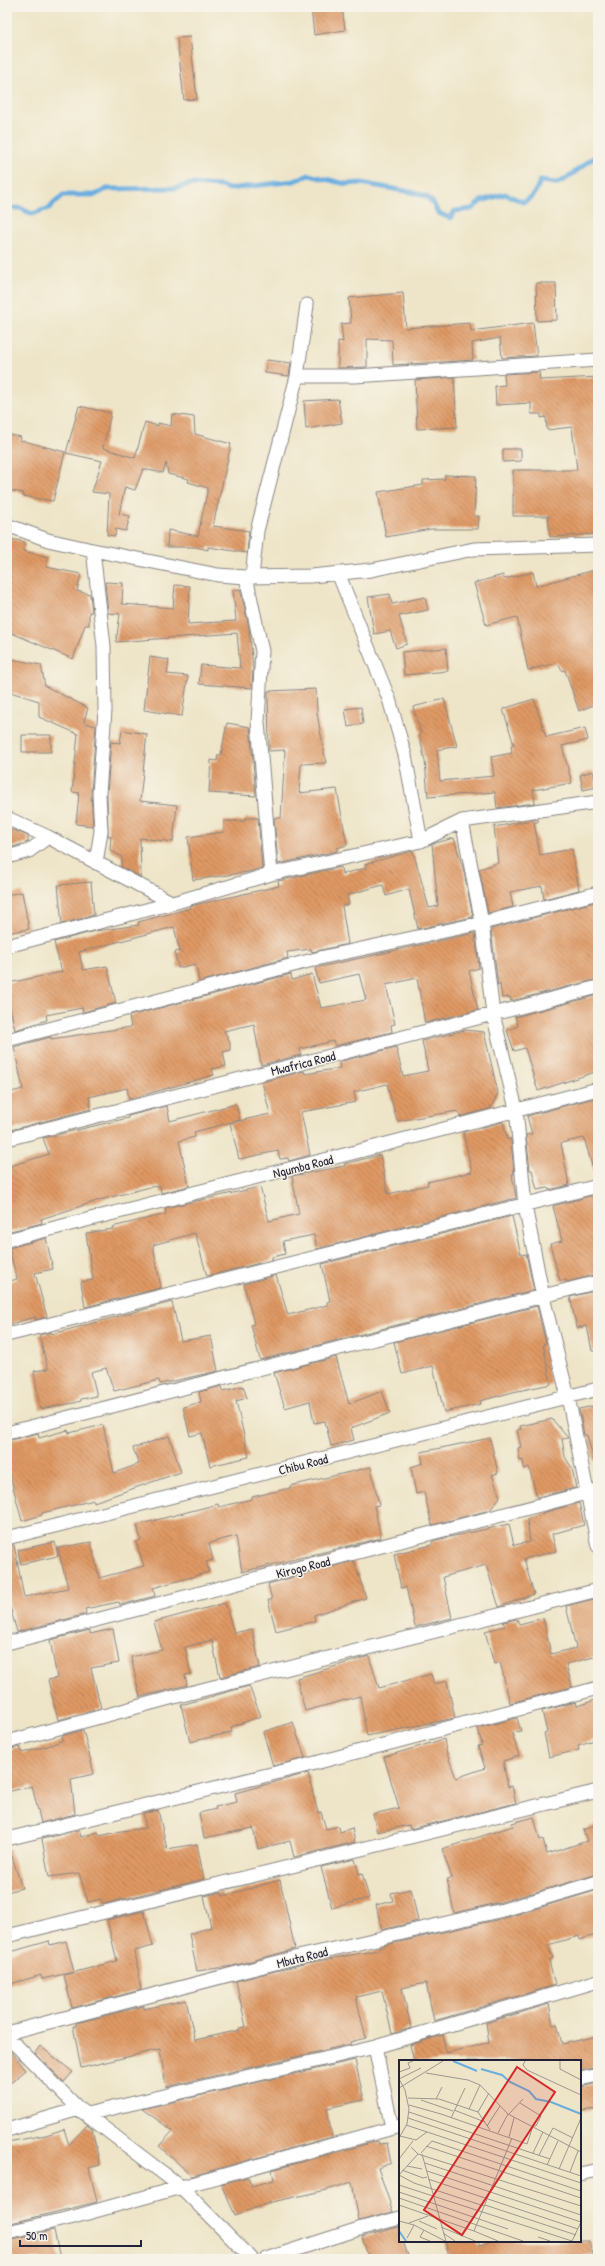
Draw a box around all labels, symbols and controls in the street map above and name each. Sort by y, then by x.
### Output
street label: Mwafrica Road [269,1046,337,1080]
street label: Ngumba Road [271,1150,335,1182]
street label: Chibu Road [276,1449,330,1479]
street label: Kirogo Road [274,1552,332,1582]
street label: Mbuta Road [275,1942,329,1972]
inset map [399,2060,581,2242]
scale bar [20,2222,141,2248]
text: 50 m [26,2227,47,2244]

